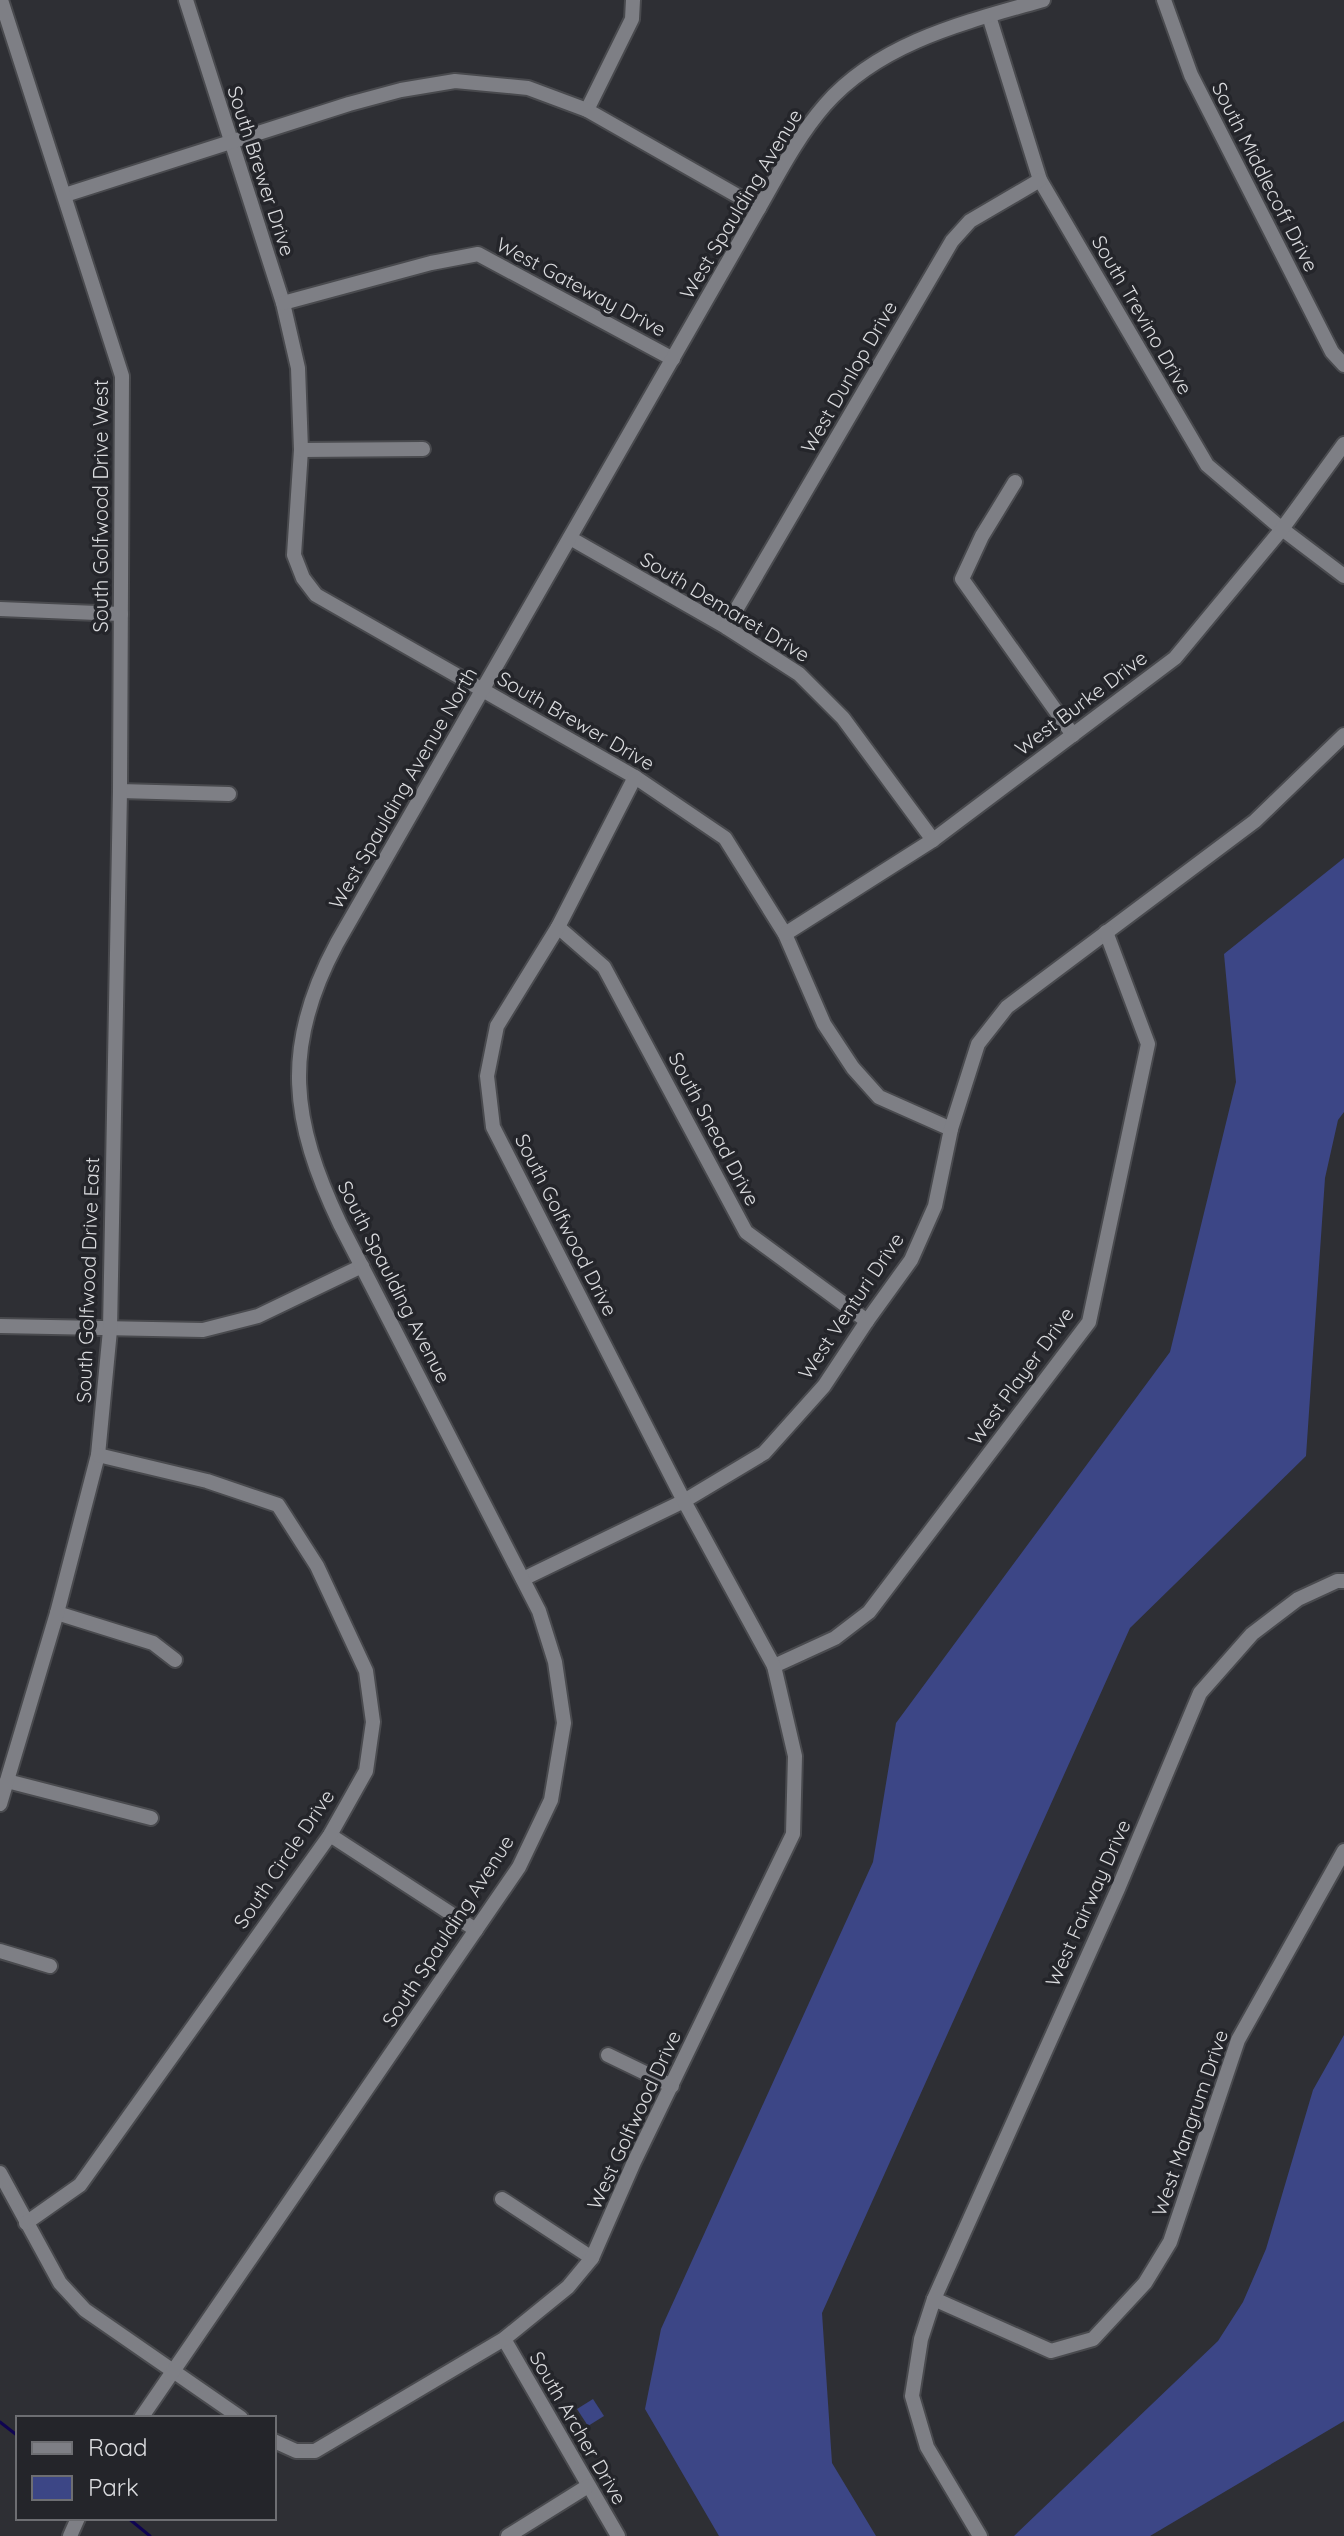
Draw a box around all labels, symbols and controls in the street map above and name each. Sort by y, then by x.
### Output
street label: South Middlecoff Drive [1207,78,1324,276]
street label: South Brewer Drive [222,83,301,259]
street label: West Spaulding Avenue [674,104,807,303]
street label: West Gateway Drive [492,231,670,342]
street label: South Trevino Drive [1087,231,1198,399]
street label: West Dunlop Drive [795,296,902,457]
street label: South Golfwood Drive West [88,379,113,632]
street label: South Demaret Drive [636,546,815,667]
street label: West Burke Drive [1010,645,1152,760]
street label: West Spaulding Avenue North [323,662,482,913]
street label: South Brewer Drive [493,665,659,776]
street label: South Snead Drive [663,1048,765,1210]
street label: South Golfwood Drive [510,1130,623,1320]
street label: South Golfwood Drive East [71,1156,104,1403]
street label: South Spaulding Avenue [333,1176,456,1387]
street label: West Venturi Drive [792,1228,909,1384]
street label: West Player Drive [962,1302,1079,1450]
street label: South Circle Drive [228,1784,339,1933]
street label: West Fairway Drive [1039,1815,1136,1990]
street label: South Spaulding Avenue [376,1830,519,2031]
street label: West Golfwood Drive [581,2026,686,2213]
street label: West Mangrum Drive [1146,2026,1233,2219]
street label: South Archer Drive [524,2347,632,2509]
legend [16,2416,276,2520]
text: Road [88,2432,148,2462]
text: Park [88,2472,139,2502]

